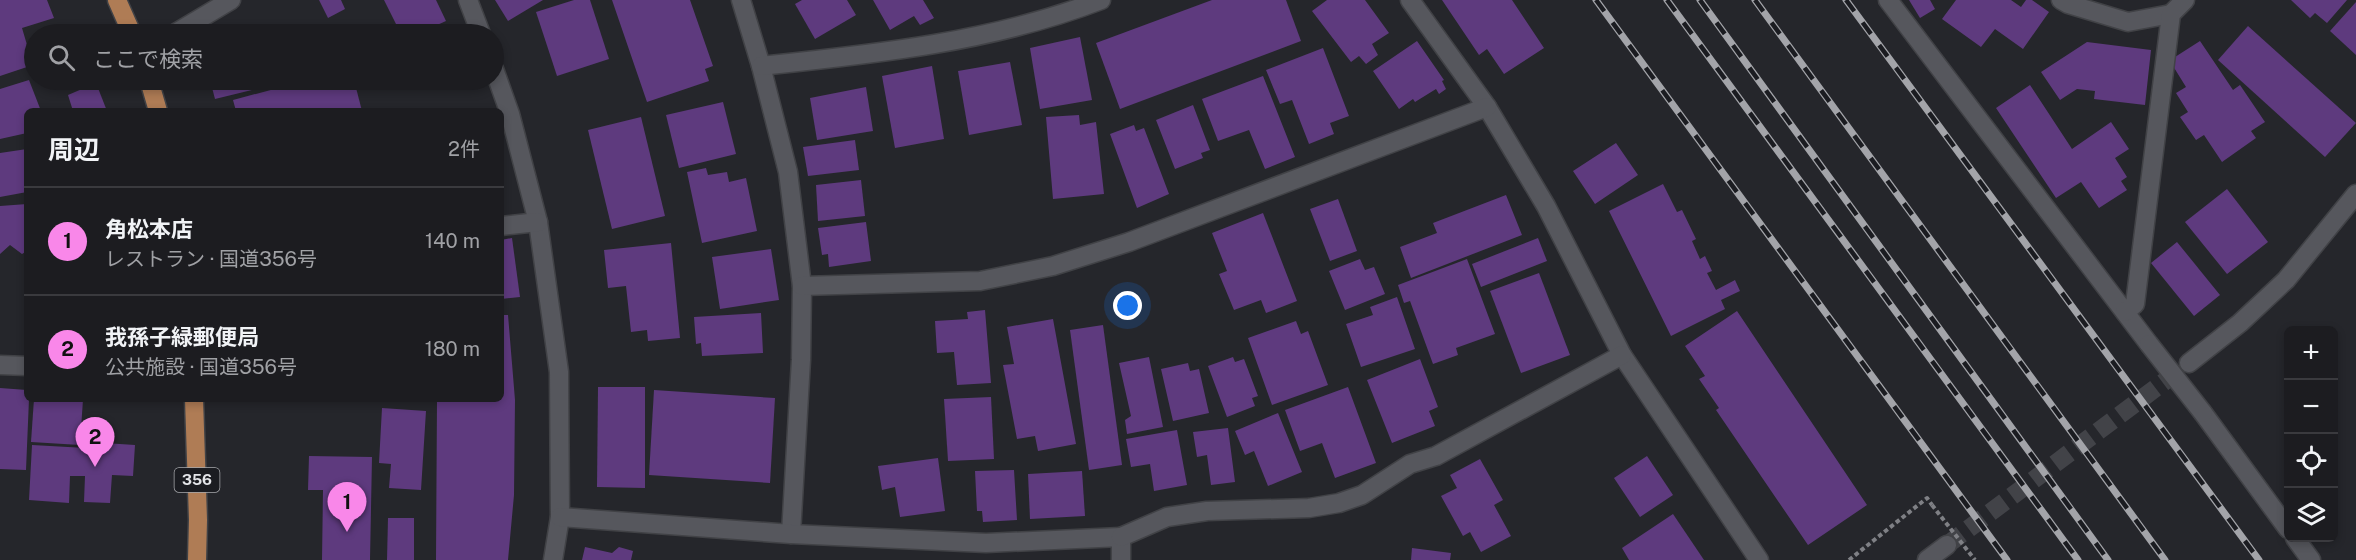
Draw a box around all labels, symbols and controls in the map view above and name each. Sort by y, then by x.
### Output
search box [24,24,504,90]
icon: search [45,41,78,74]
text: ここで検索 [93,46,203,72]
text: 周辺 [48,134,100,165]
text: 2件 [448,137,480,161]
text: 角松本店 [105,216,193,242]
text: 1 [63,229,72,253]
text: 140 m [425,229,480,253]
text: レストラン · 国道356号 [105,247,317,271]
your location [1113,291,1142,320]
text: 我孫子緑郵便局 [105,324,259,350]
map controls [2284,326,2338,542]
button: + [2284,326,2338,380]
text: 2 [61,337,74,361]
text: 180 m [425,337,480,361]
text: 公共施設 · 国道356号 [105,355,297,379]
button: − [2284,380,2338,434]
pin: 2 [76,418,115,467]
button: locate [2284,434,2338,488]
road number: 356 [174,468,220,492]
pin: 1 [328,482,366,532]
button: layers [2284,488,2338,542]

